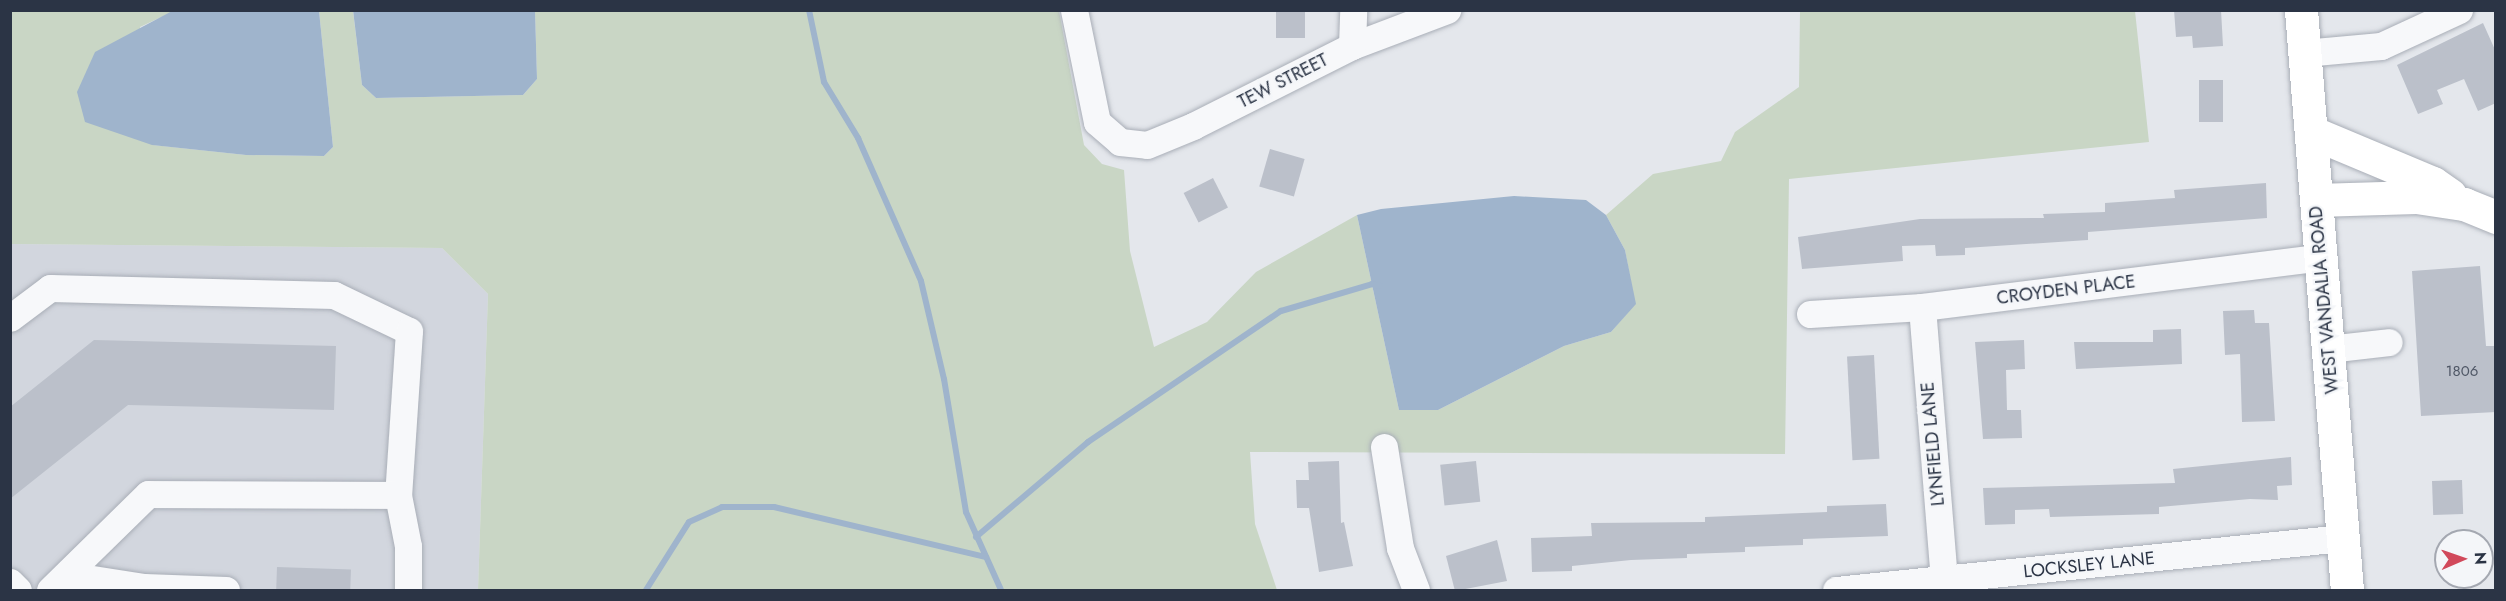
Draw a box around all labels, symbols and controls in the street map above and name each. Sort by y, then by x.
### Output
street label: TEW STREET [1234,49,1332,113]
street label: WEST VANDALIA ROAD [2305,205,2343,395]
street label: CROYDEN PLACE [1995,271,2137,309]
house number: 1806 [2446,363,2478,381]
street label: LYNFIELD LANE [1917,381,1949,507]
north arrow [2434,529,2494,589]
street label: LOCKSLEY LANE [2022,547,2156,583]
text: N [2469,552,2492,565]

